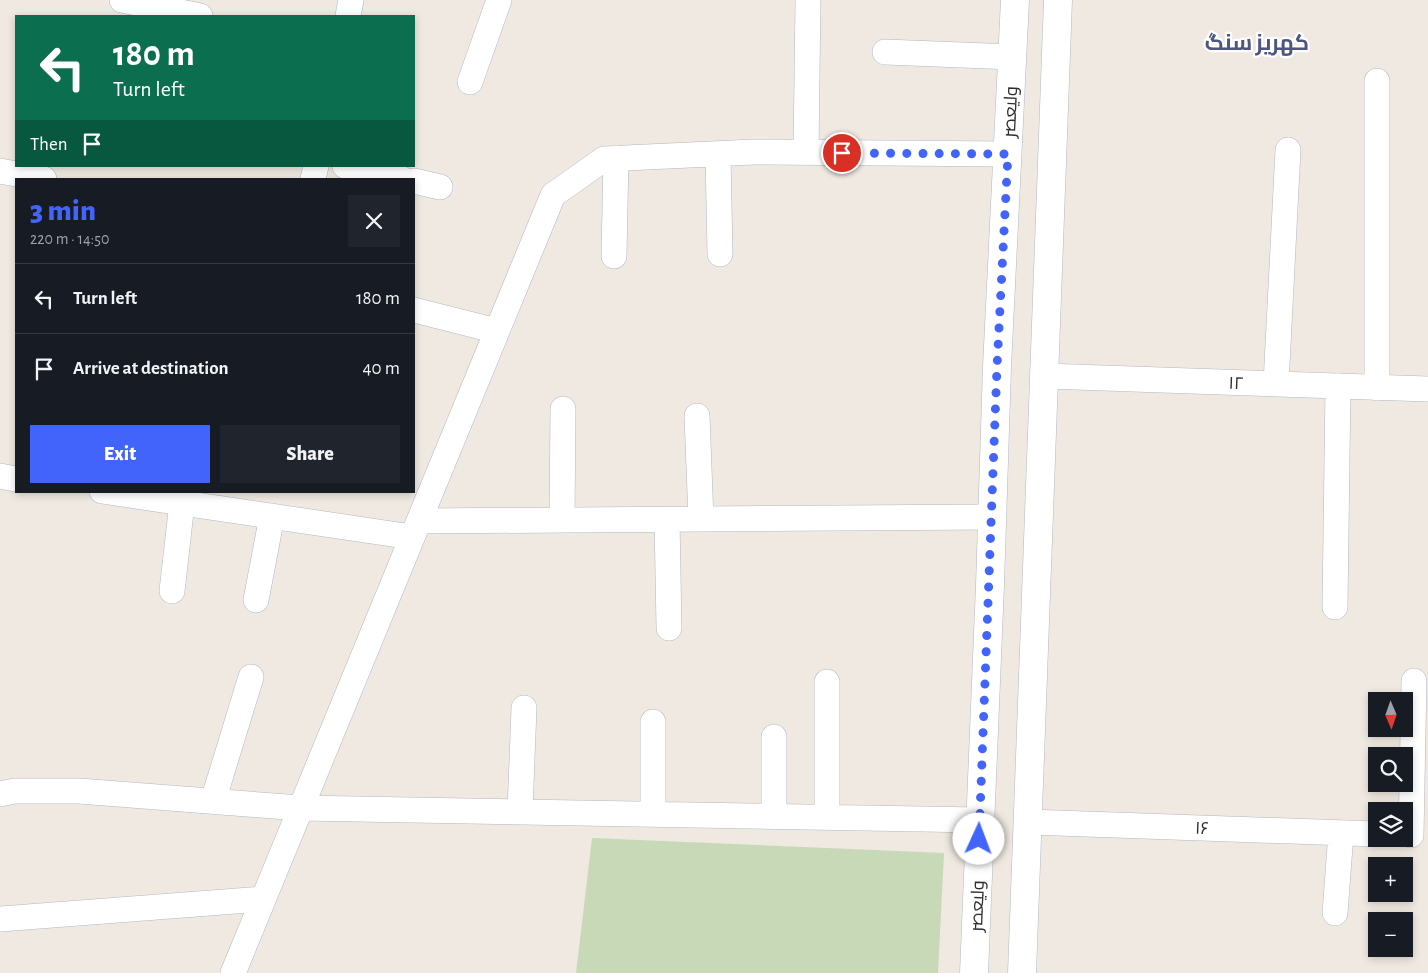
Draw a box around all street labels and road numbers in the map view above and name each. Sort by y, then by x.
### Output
street label: ولیعصر [1001,86,1022,139]
street label: ۱۲ [1228,375,1244,393]
street label: ۱۶ [1195,820,1209,838]
street label: ولیعصر [968,880,989,933]

